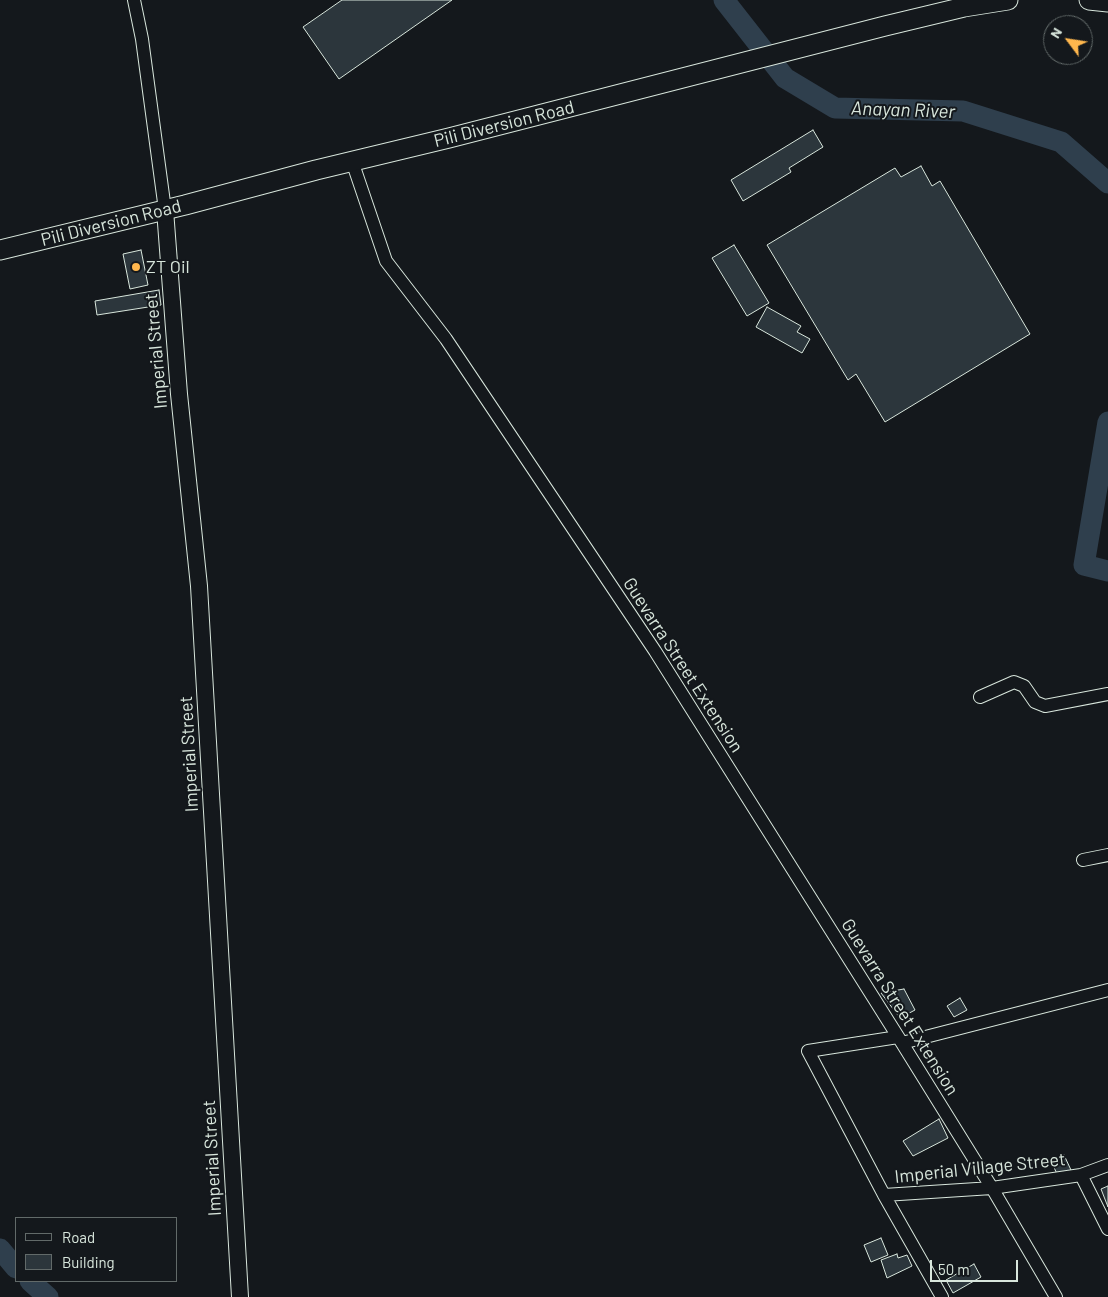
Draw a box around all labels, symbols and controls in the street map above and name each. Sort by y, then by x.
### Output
north arrow [1043,15,1093,65]
text: N [1046,24,1065,41]
street label: Pili Diversion Road [432,96,576,152]
water label: Anayan River [851,97,955,123]
street label: Pili Diversion Road [39,195,183,251]
place label: ZT Oil [146,256,190,278]
marker: ZT Oil [130,261,142,273]
street label: Imperial Street [140,292,172,410]
street label: Guevarra Street Extension [618,574,748,756]
street label: Imperial Street [175,695,203,813]
street label: Guevarra Street Extension [837,915,963,1099]
street label: Imperial Street [198,1099,226,1217]
street label: Imperial Village Street [894,1148,1066,1188]
legend [15,1217,178,1282]
text: Road [62,1228,95,1246]
scale bar [933,1250,1020,1282]
text: Building [62,1253,115,1271]
text: 50 m [938,1260,970,1278]

